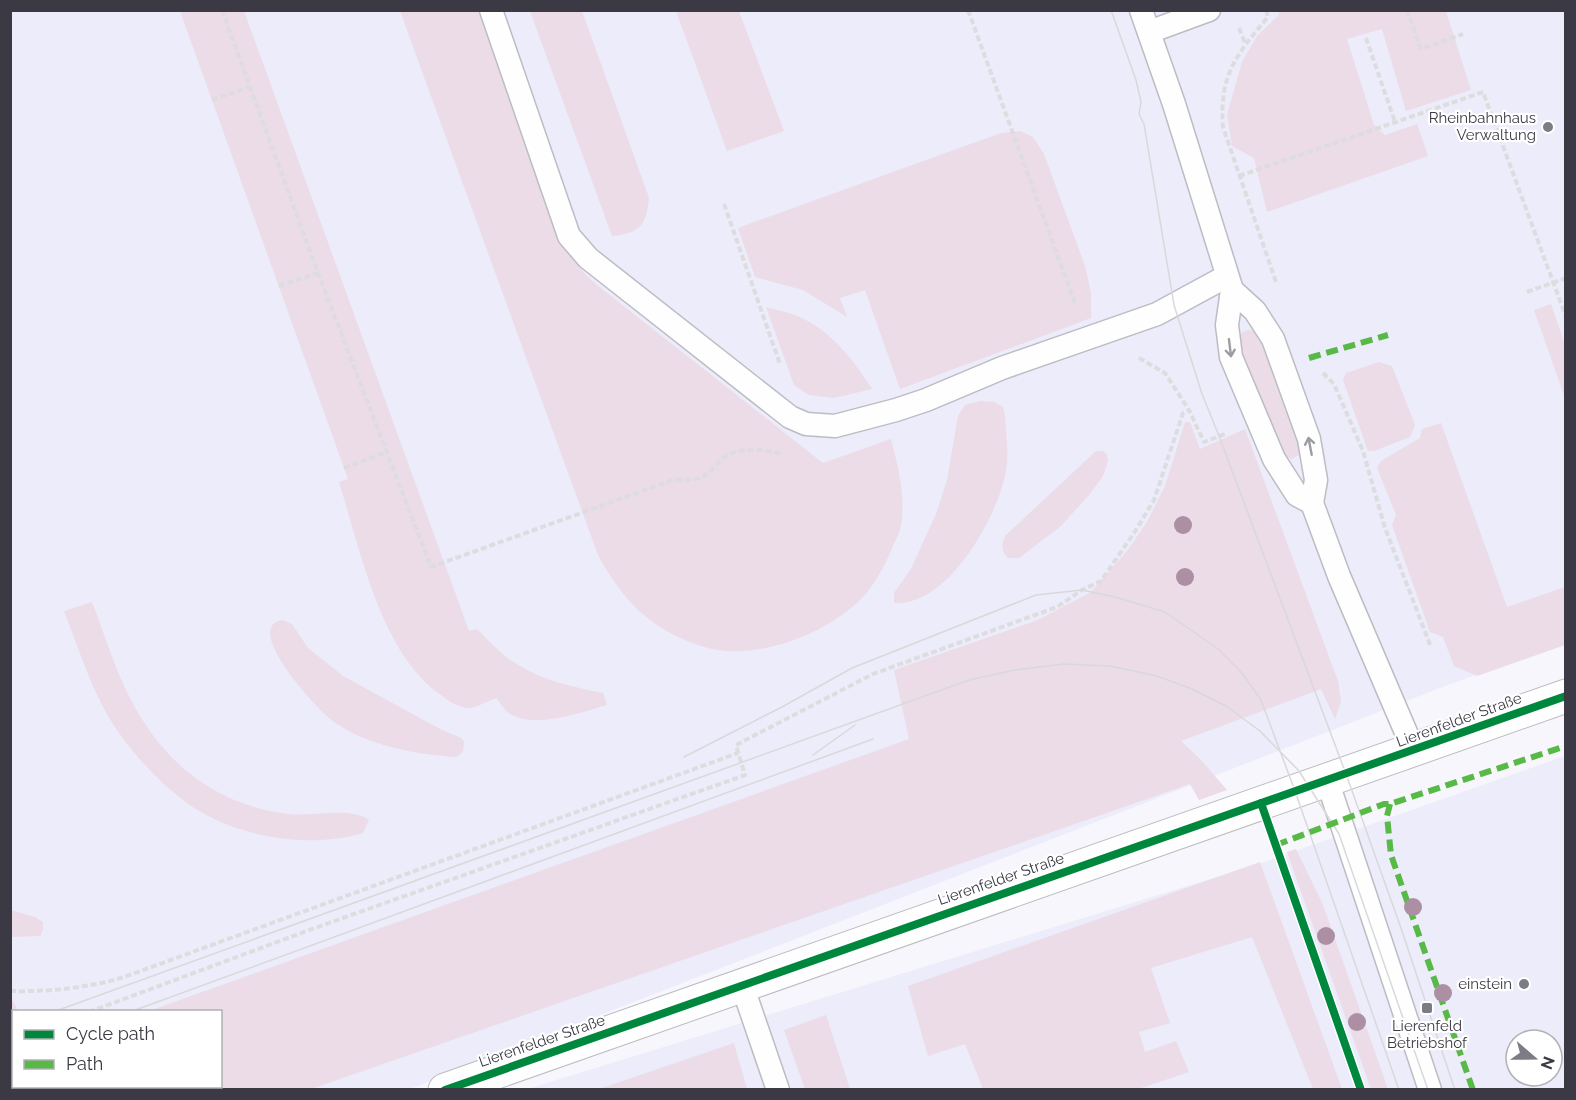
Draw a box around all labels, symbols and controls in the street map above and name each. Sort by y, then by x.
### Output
place label: Rheinbahnhaus Verwaltung [1429,109,1536,144]
marker: Rheinbahnhaus Verwaltung [1541,120,1555,134]
one-way arrow [1225,338,1236,358]
one-way arrow [1304,436,1315,456]
street label: Lierenfelder Straße [1394,689,1524,751]
street label: Lierenfelder Straße [936,849,1067,909]
place label: einstein [1458,975,1512,993]
marker: einstein [1517,977,1531,991]
marker: Lierenfeld Betriebshof [1420,1001,1434,1015]
legend [12,1010,222,1088]
street label: Lierenfelder Straße [477,1011,608,1071]
place label: Lierenfeld Betriebshof [1387,1017,1468,1052]
text: Cycle path [66,1023,155,1044]
north arrow [1504,1028,1564,1088]
text: Path [66,1053,103,1074]
text: N [1537,1054,1559,1072]

